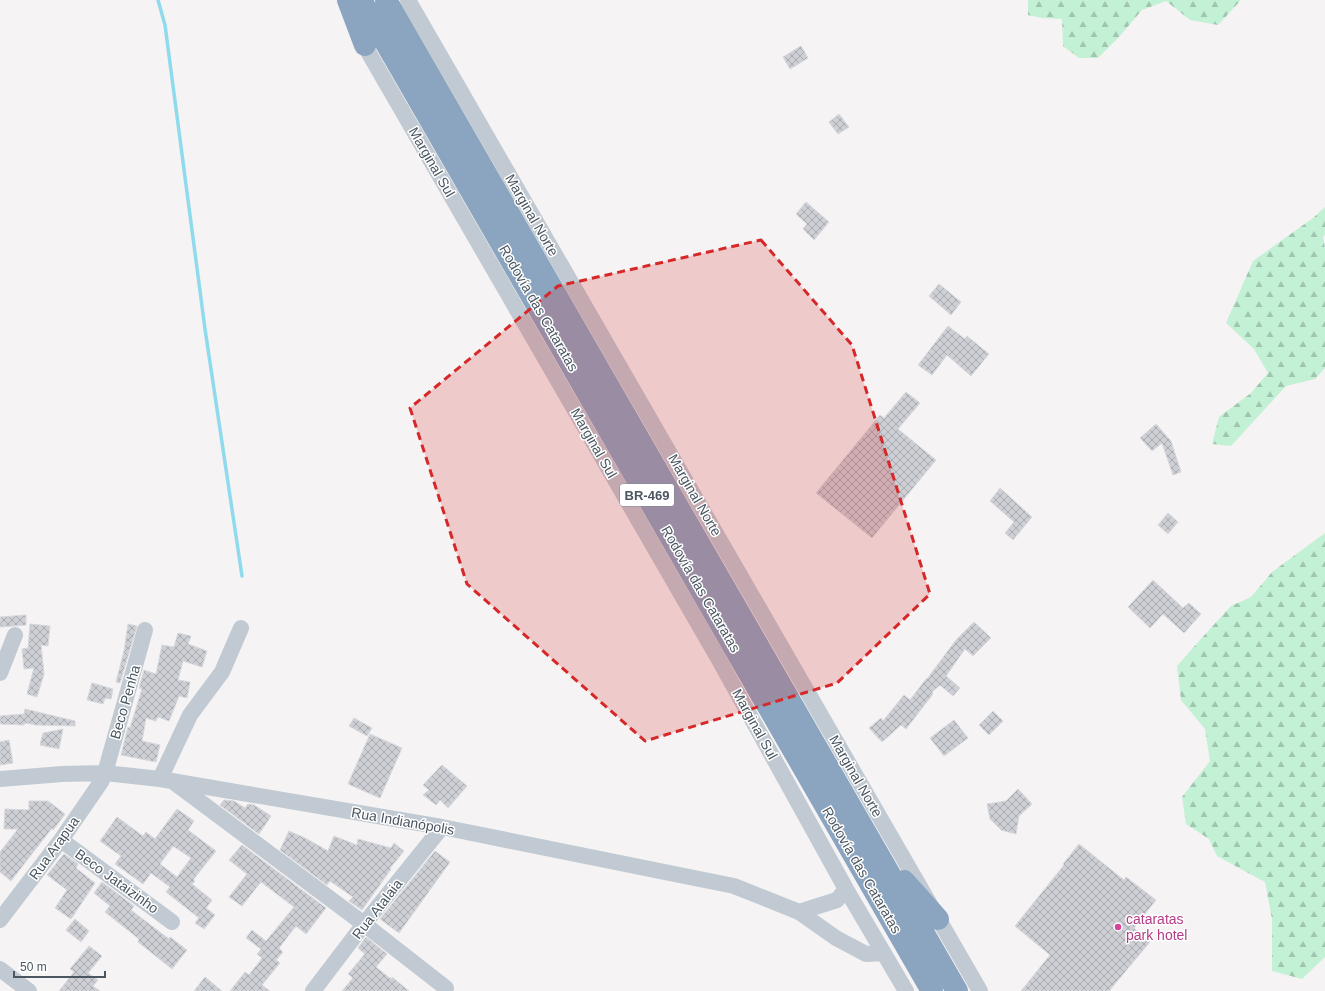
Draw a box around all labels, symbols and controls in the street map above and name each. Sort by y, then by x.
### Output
street label: Marginal Sul [406,124,458,200]
street label: Marginal Norte [502,171,562,259]
street label: Rodovía das Cataratas [496,242,582,374]
street label: Marginal Sul [568,405,620,481]
street label: Marginal Norte [665,451,725,539]
road number: BR-469 [620,484,674,506]
street label: Rodovía das Cataratas [658,523,744,655]
street label: Beco Penha [107,663,143,741]
street label: Marginal Sul [729,686,781,762]
street label: Marginal Norte [826,732,886,820]
street label: Rua Indianópolis [350,804,456,838]
street label: Rodovía das Cataratas [819,804,905,936]
street label: Rua Arapua [26,813,82,883]
street label: Beco Jataizinho [72,845,162,917]
street label: Rua Atalaia [349,876,405,942]
place label: cataratas park hotel [1126,911,1187,943]
marker: cataratas park hotel [1113,922,1123,932]
scale bar [14,953,105,979]
text: 50 m [20,960,47,974]

